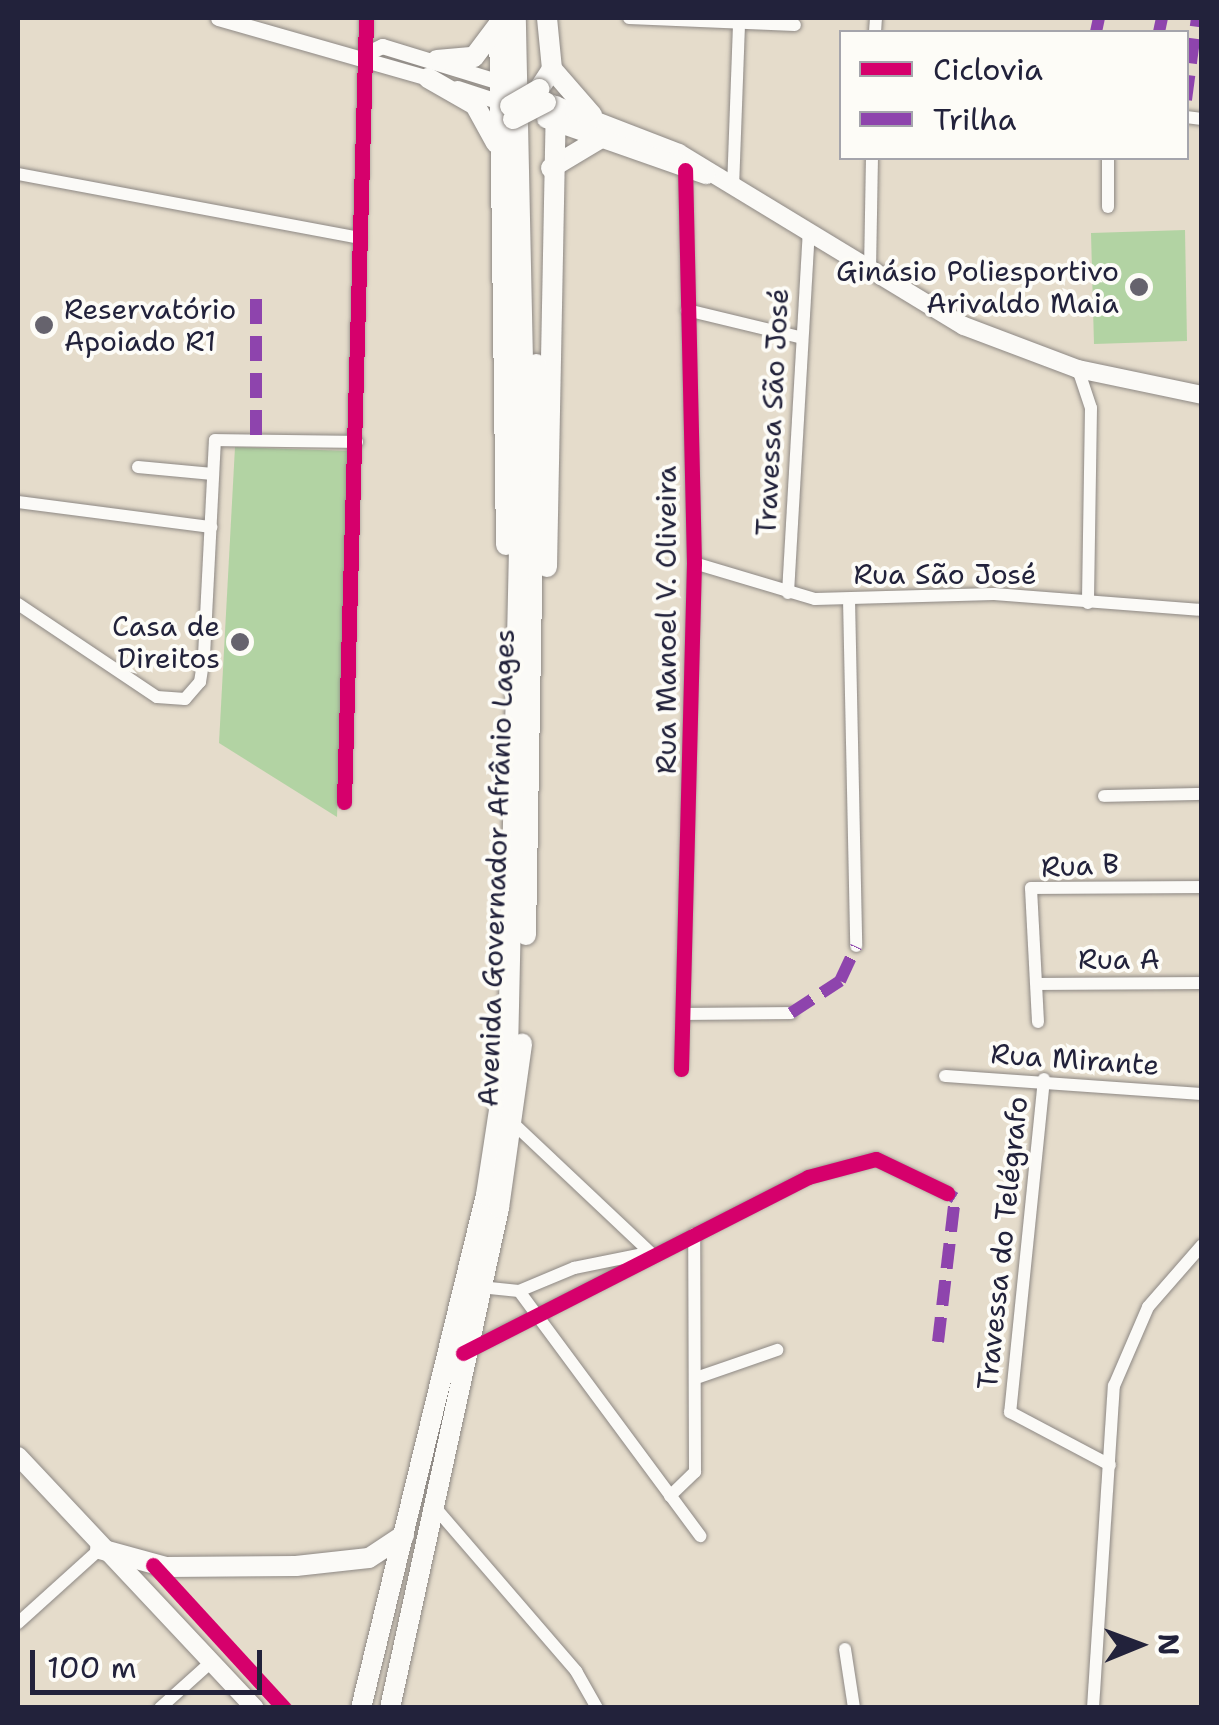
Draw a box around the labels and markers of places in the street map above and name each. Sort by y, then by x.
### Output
place label: Ginásio Poliesportivo Arivaldo Maia [836,254,1119,320]
marker: Ginásio Poliesportivo Arivaldo Maia [1128,276,1150,298]
place label: Reservatório Apoiado R1 [64,292,236,358]
marker: Reservatório Apoiado R1 [33,314,55,336]
place label: Casa de Direitos [112,609,220,675]
marker: Casa de Direitos [229,631,251,653]

